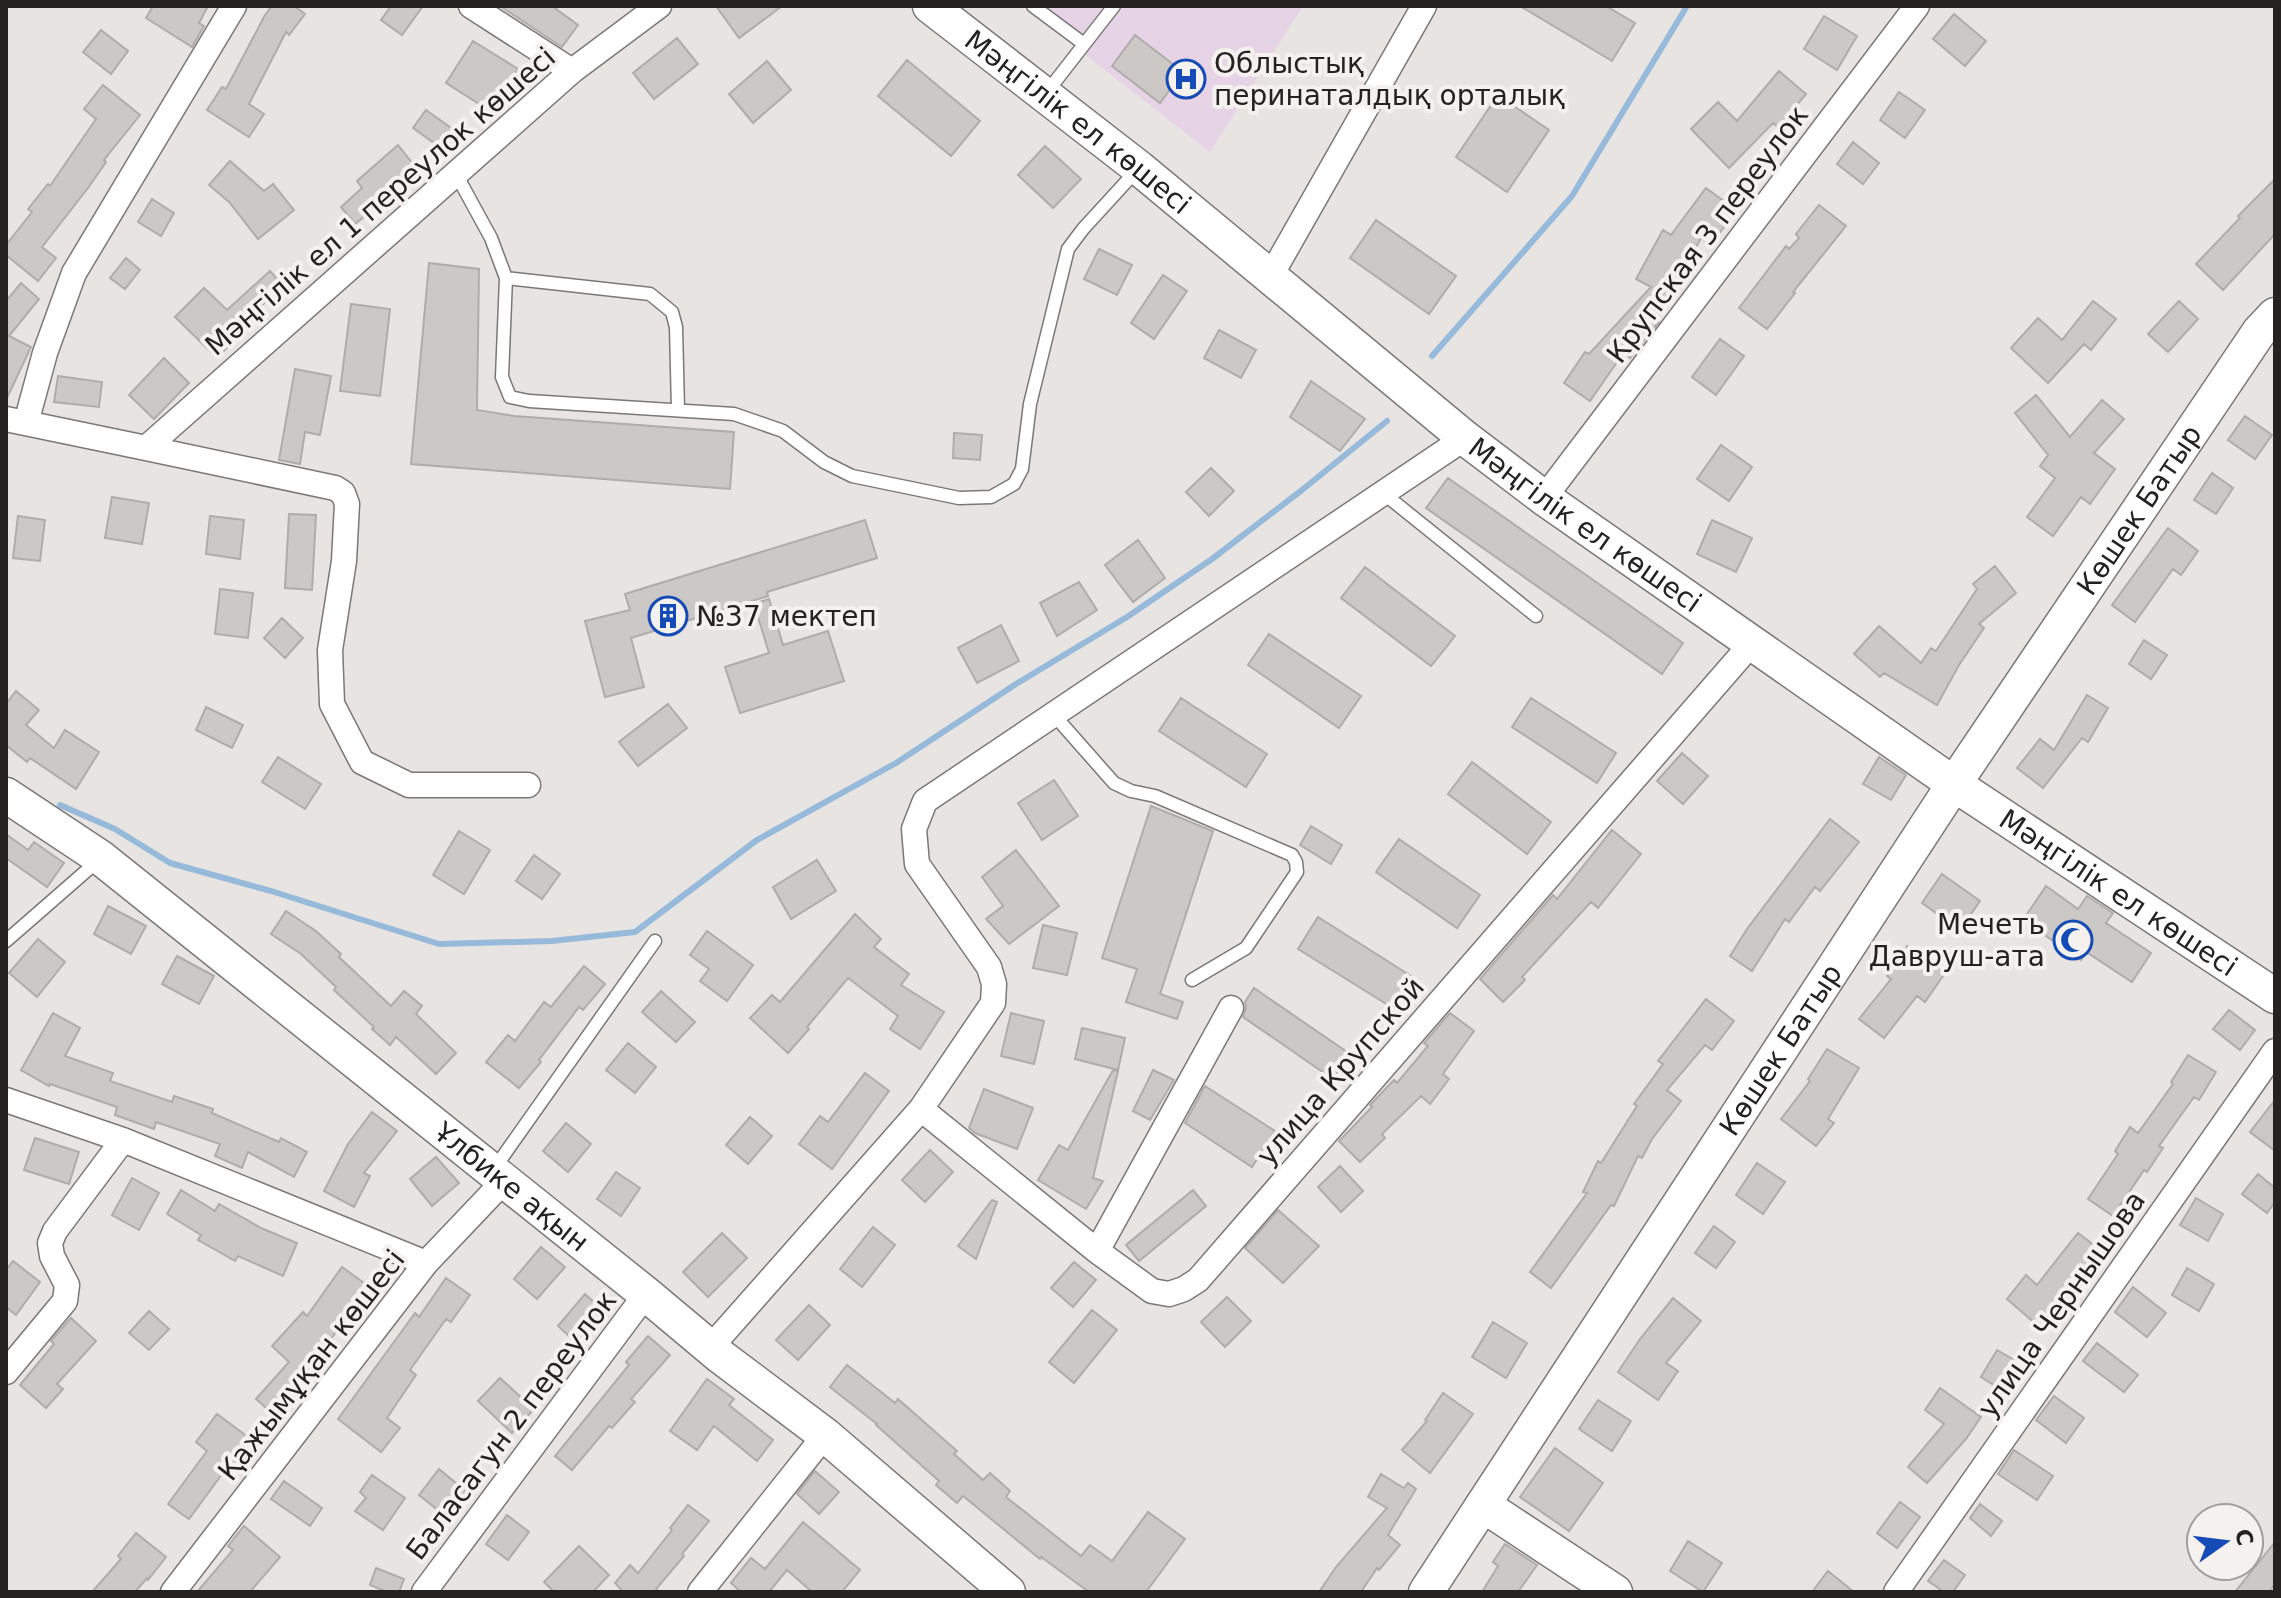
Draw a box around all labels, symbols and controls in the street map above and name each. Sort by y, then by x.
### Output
street label: Мәңгілік ел көшесі [958,23,1197,221]
street label: Мәңгілік ел 1 переулок көшесі [199,40,562,362]
place label: Облыстық перинаталдық орталық [1214,47,1565,112]
hospital icon: Облыстық перинаталдық орталық [1165,58,1207,100]
street label: Крупская 3 переулок [1600,99,1815,369]
street label: Көшек Батыр [2070,419,2209,602]
street label: Мәңгілік ел көшесі [1462,431,1707,620]
building icon: №37 мектеп [647,595,689,637]
place label: №37 мектеп [696,600,877,633]
street label: Мәңгілік ел көшесі [1993,803,2243,983]
place label: Мечеть Давруш-ата [1869,908,2045,973]
mosque icon: Мечеть Давруш-ата [2052,919,2094,961]
street label: Көшек Батыр [1713,958,1849,1142]
street label: улица Крупской [1250,971,1431,1172]
street label: Ұлбике ақын [427,1115,595,1259]
street label: улица Чернышова [1971,1185,2152,1424]
street label: Қажымұқан көшесі [211,1243,412,1487]
street label: Баласагун 2 переулок [399,1284,623,1566]
north arrow [2185,1502,2265,1582]
text: С [2230,1526,2258,1548]

